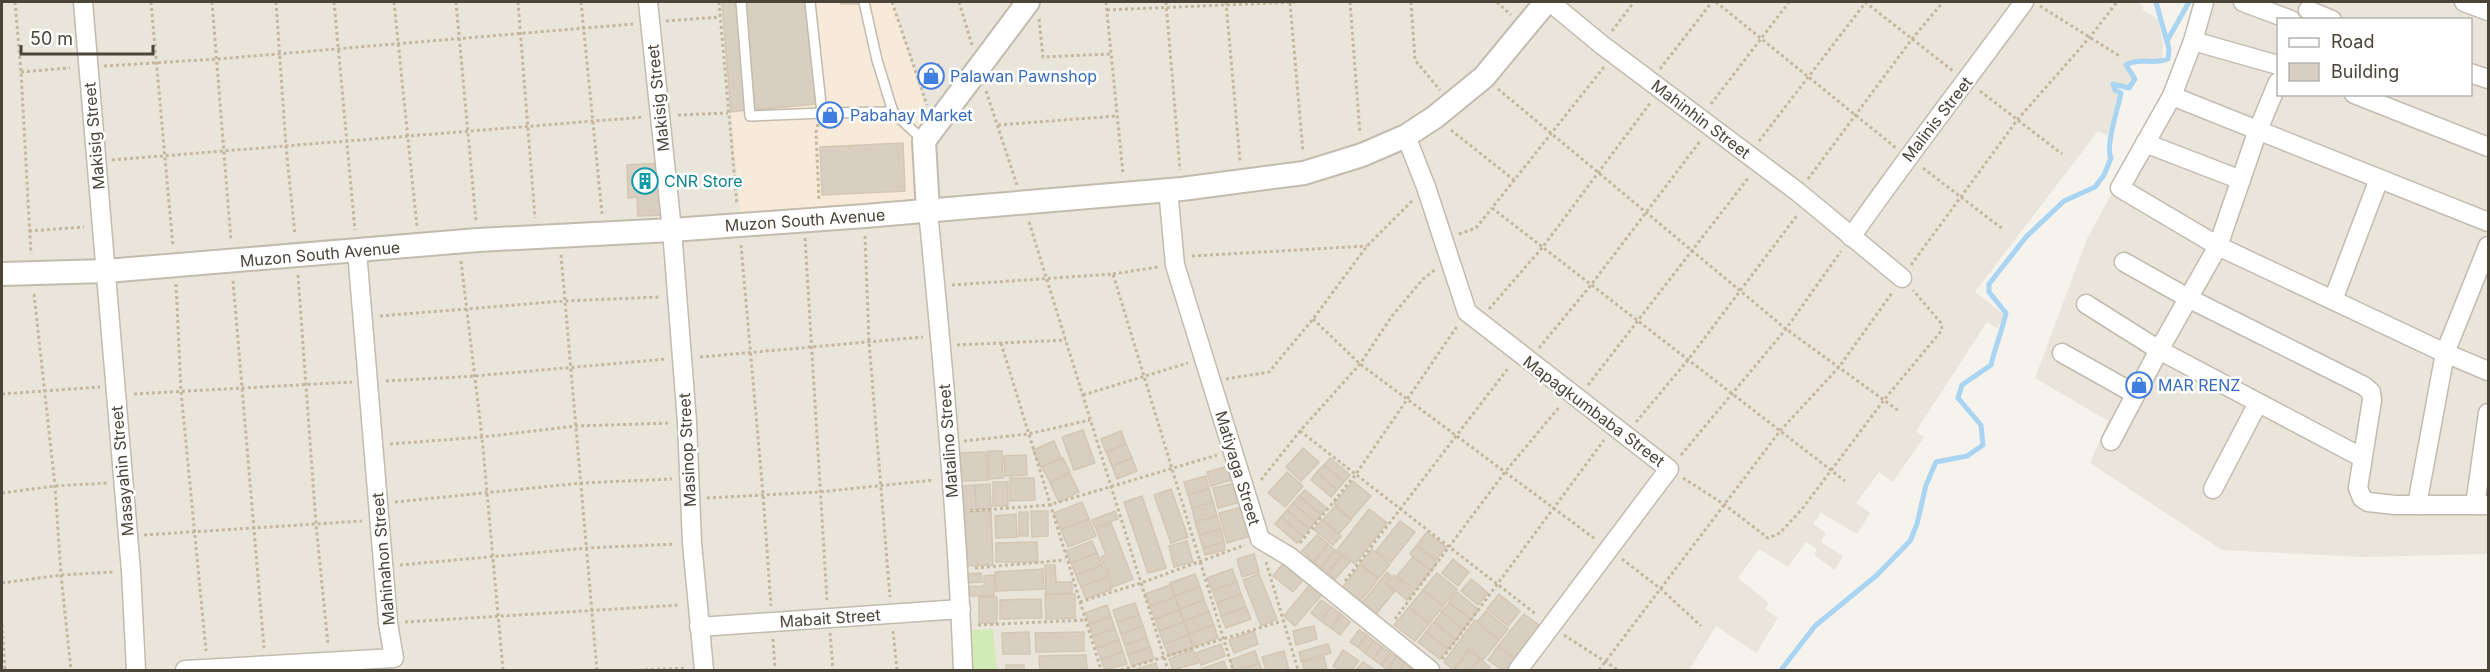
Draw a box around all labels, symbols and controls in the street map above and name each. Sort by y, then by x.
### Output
scale bar [21,18,153,56]
legend [2277,18,2472,96]
text: 50 m [30,28,73,49]
text: Road [2331,31,2374,52]
street label: Makisig Street [642,43,674,153]
shop icon: Palawan Pawnshop [916,61,946,91]
text: Building [2331,61,2399,82]
place label: Palawan Pawnshop [950,66,1097,86]
street label: Malinis Street [1898,72,1976,166]
street label: Mahinhin Street [1648,75,1754,163]
street label: Makisig Street [79,81,109,191]
shop icon: Pabahay Market [815,100,845,130]
place label: Pabahay Market [850,105,973,125]
building icon: CNR Store [630,166,660,196]
place label: CNR Store [664,171,743,191]
street label: Muzon South Avenue [724,204,886,236]
street label: Muzon South Avenue [239,237,401,271]
street label: Mapagkumbaba Street [1519,351,1669,471]
shop icon: MAR RENZ [2124,370,2154,400]
place label: MAR RENZ [2158,375,2240,395]
street label: Matalino Street [934,383,962,499]
street label: Masinop Street [674,392,700,508]
street label: Masayahin Street [106,405,138,537]
street label: Matiyaga Street [1211,408,1265,528]
street label: Mahinahon Street [367,492,399,626]
street label: Mabait Street [779,604,881,632]

